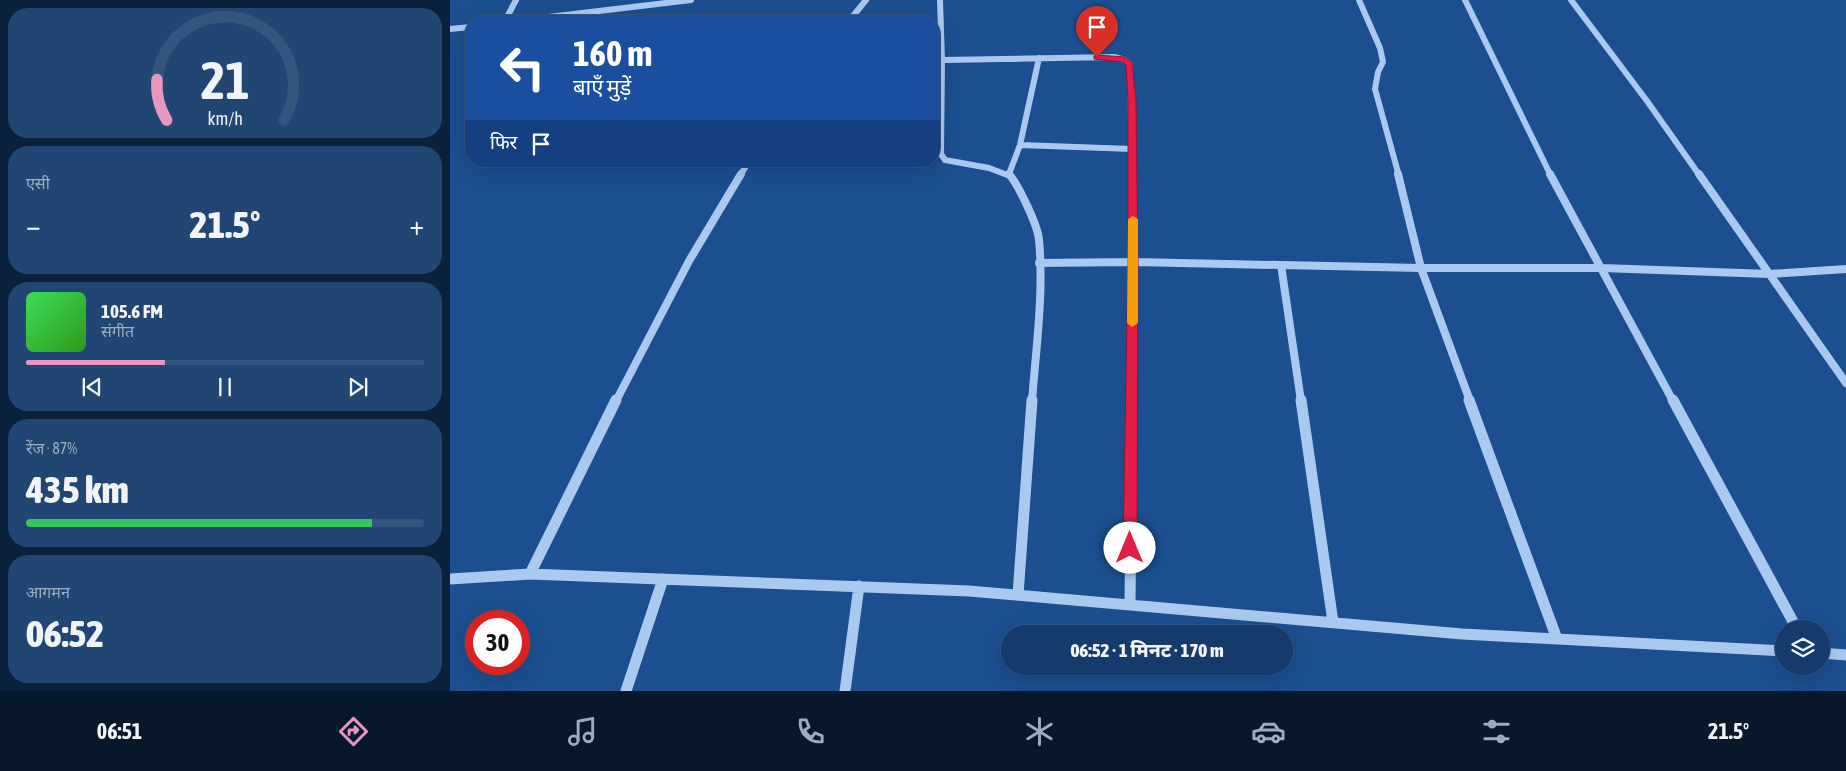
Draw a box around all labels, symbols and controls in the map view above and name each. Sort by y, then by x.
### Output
pin [1076,6,1118,57]
icon: arrive [1083,13,1111,41]
text: 160 m [573,33,652,73]
icon: left [490,35,555,100]
text: 21 [201,50,249,110]
text: बाएँ मुड़ें [573,74,631,100]
text: km/h [207,108,243,129]
icon: arrive [527,130,555,158]
text: फिर [490,131,517,153]
text: एसी [26,174,50,192]
text: 21.5° [190,203,260,246]
text: − [26,209,41,241]
text: + [409,209,424,241]
text: 105.6 FM [101,300,163,322]
text: संगीत [101,322,134,340]
icon: previous [78,373,106,401]
icon: pause [211,373,239,401]
icon: next [344,373,372,401]
text: रेंज · 87% [26,439,77,457]
text: 435 km [26,468,129,511]
position arrow [1103,521,1155,573]
text: आगमन [26,583,70,601]
speed limit sign: 30 [465,610,530,675]
text: 06:52 [26,612,104,655]
map controls [1775,620,1830,675]
button: layers [1775,620,1830,675]
text: 06:52 · 1 मिनट · 170 m [1070,639,1224,661]
icon: directions [336,714,371,749]
icon: music [565,714,600,749]
icon: phone [793,714,828,749]
icon: climate [1022,714,1057,749]
icon: car [1251,714,1286,749]
icon: filters [1479,714,1514,749]
text: 06:51 [97,718,142,744]
text: 21.5° [1708,718,1749,744]

